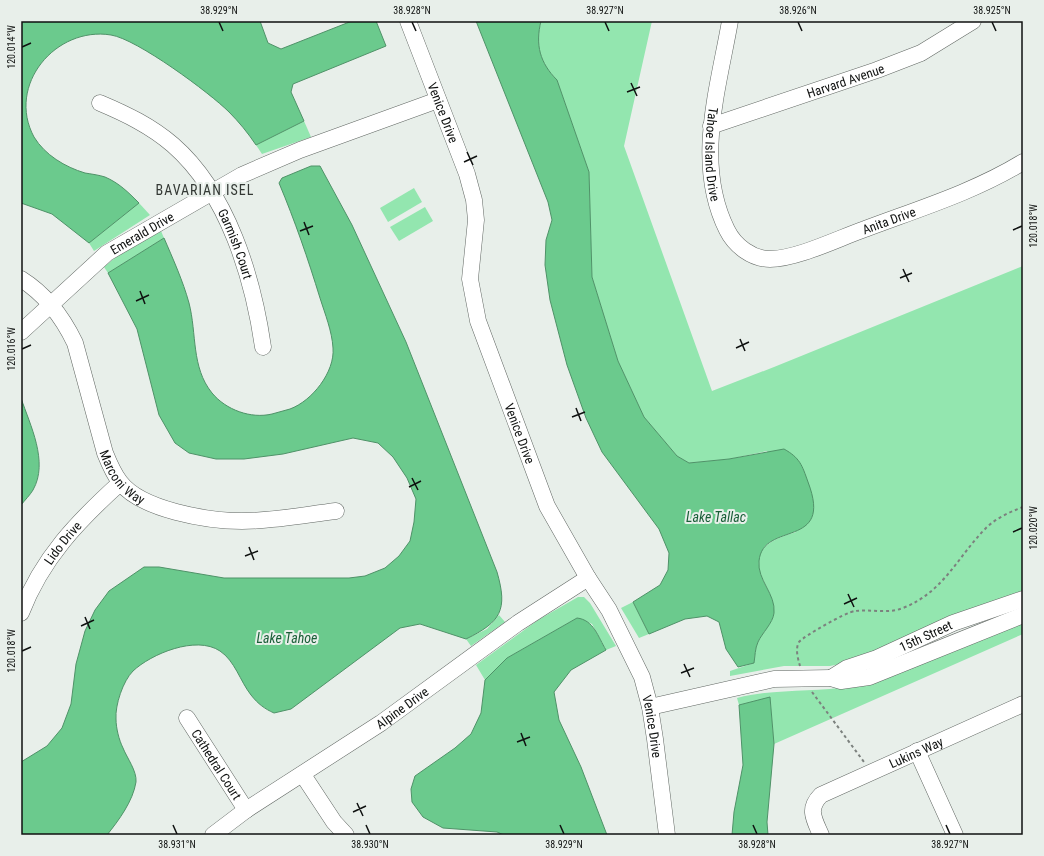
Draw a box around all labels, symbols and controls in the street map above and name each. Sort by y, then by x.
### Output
text: 38.929°N [200,5,238,16]
text: 38.928°N [393,5,431,16]
text: 38.927°N [586,5,624,16]
text: 38.926°N [779,5,817,16]
text: 38.925°N [973,5,1011,16]
text: 120.014°W [6,25,17,69]
street label: Harvard Avenue [805,61,887,101]
street label: Venice Drive [424,80,461,145]
street label: Tahoe Island Drive [702,106,723,203]
district label: BAVARIAN ISEL [156,182,254,198]
street label: Anita Drive [860,204,918,237]
text: 120.018°W [1028,204,1039,248]
street label: Garmish Court [215,206,255,281]
street label: Emerald Drive [108,209,176,257]
text: 120.016°W [6,327,17,371]
street label: Venice Drive [501,401,538,466]
street label: Marconi Way [97,448,148,508]
text: 120.020°W [1028,506,1039,550]
water label: Lake Tallac [686,509,746,525]
street label: Lido Drive [41,518,85,567]
street label: 15th Street [897,617,955,655]
text: 120.018°W [6,629,17,673]
water label: Lake Tahoe [257,630,317,646]
street label: Alpine Drive [373,684,431,732]
street label: Venice Drive [639,694,664,759]
street label: Cathedral Court [188,727,244,803]
street label: Lukins Way [887,734,946,771]
text: 38.931°N [158,839,196,850]
text: 38.930°N [351,839,389,850]
text: 38.929°N [545,839,583,850]
text: 38.928°N [738,839,776,850]
text: 38.927°N [931,839,969,850]

